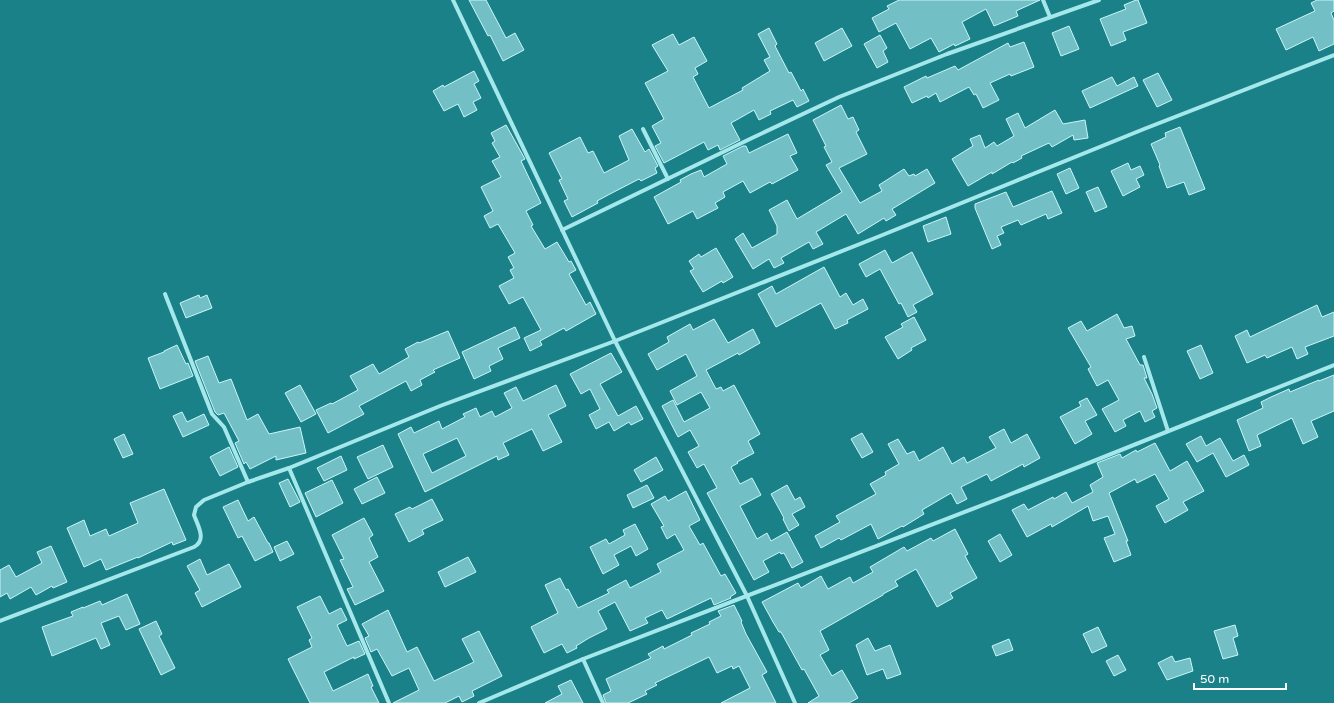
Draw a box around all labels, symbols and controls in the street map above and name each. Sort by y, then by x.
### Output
scale bar [1194,665,1286,691]
text: 50 m [1200,672,1229,686]

